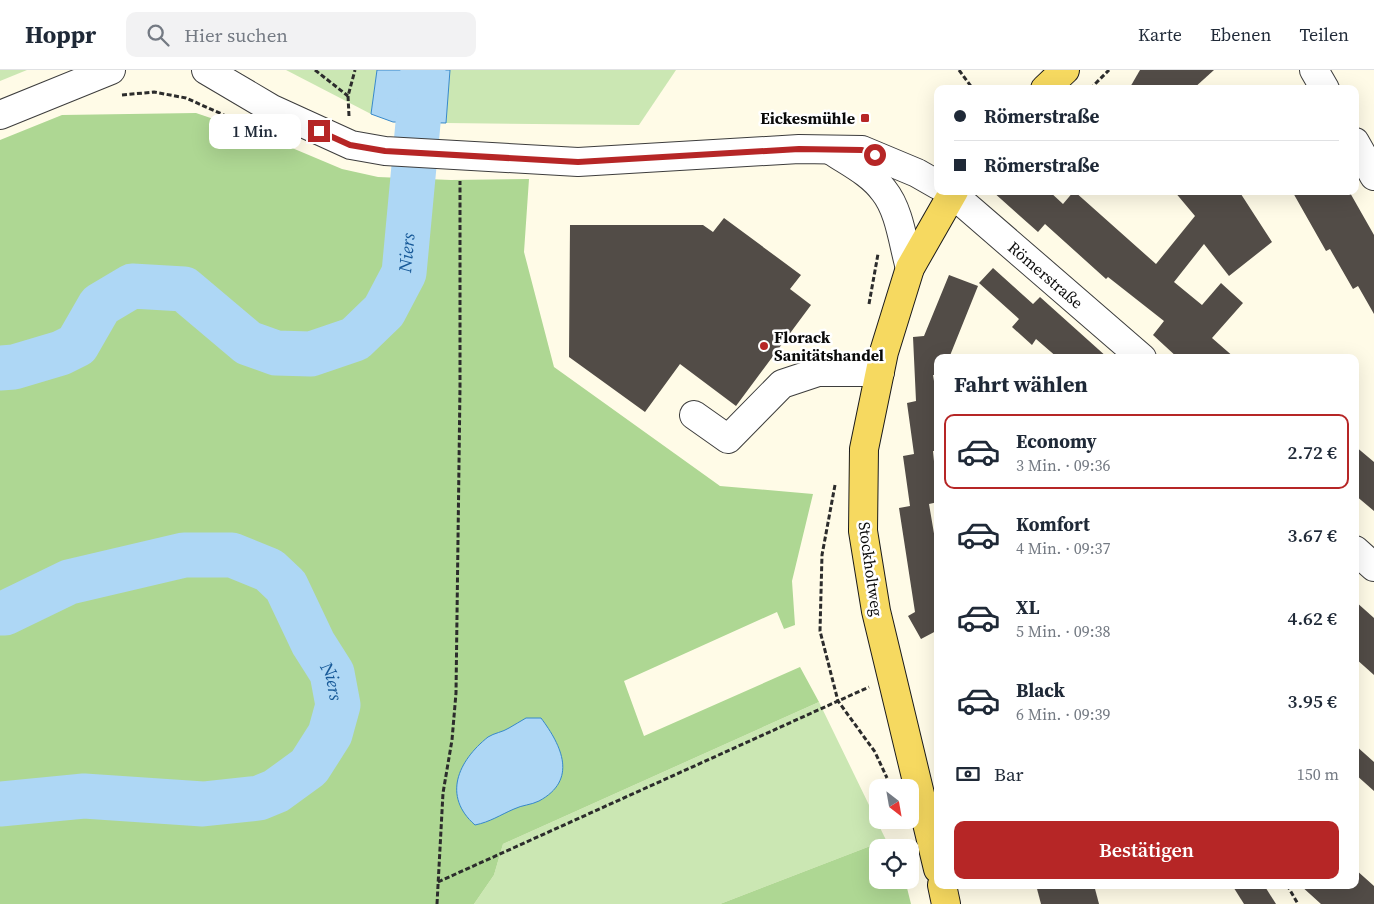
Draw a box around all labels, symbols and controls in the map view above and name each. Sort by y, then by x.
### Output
search box [126,12,476,57]
text: Hoppr [25,18,96,51]
icon: search [144,21,172,49]
text: Hier suchen [184,22,288,48]
text: Karte [1138,22,1182,47]
text: Ebenen [1210,22,1271,47]
text: Teilen [1299,22,1349,47]
text: Römerstraße [984,103,1100,129]
place label: Eickesmühle [760,107,855,129]
marker: Eickesmühle [859,112,871,124]
callout: 1 Min. [209,114,302,148]
text: 1 Min. [232,120,278,142]
route end [308,120,330,142]
route start [864,144,886,166]
text: Römerstraße [984,152,1100,178]
water label: Niers [392,232,420,274]
street label: Römerstraße [1003,236,1088,313]
place label: Florack Sanitätshandel [774,326,884,366]
marker: Florack Sanitätshandel [758,340,770,352]
text: Fahrt wählen [954,369,1088,399]
text: Economy [1016,428,1097,454]
icon: car [956,429,1001,474]
text: 2.72 € [1288,439,1337,465]
text: 3 Min. · 09:36 [1016,454,1110,476]
text: Komfort [1016,511,1090,537]
icon: car [956,512,1001,557]
street label: Stockholtweg [853,520,889,618]
text: 3.67 € [1288,522,1337,548]
text: 4 Min. · 09:37 [1016,537,1110,559]
text: XL [1016,594,1039,620]
icon: car [956,595,1001,640]
text: 4.62 € [1288,605,1337,631]
text: 5 Min. · 09:38 [1016,620,1110,642]
water label: Niers [315,656,349,703]
text: Black [1016,677,1065,703]
icon: car [956,678,1001,723]
text: 3.95 € [1288,688,1337,714]
text: 6 Min. · 09:39 [1016,703,1110,725]
icon: cash [954,760,982,788]
text: Bar [994,761,1024,787]
text: 150 m [1297,763,1339,785]
north arrow [869,779,919,829]
map controls [869,779,919,889]
button: Bestätigen [954,821,1339,879]
button: locate [869,839,919,889]

